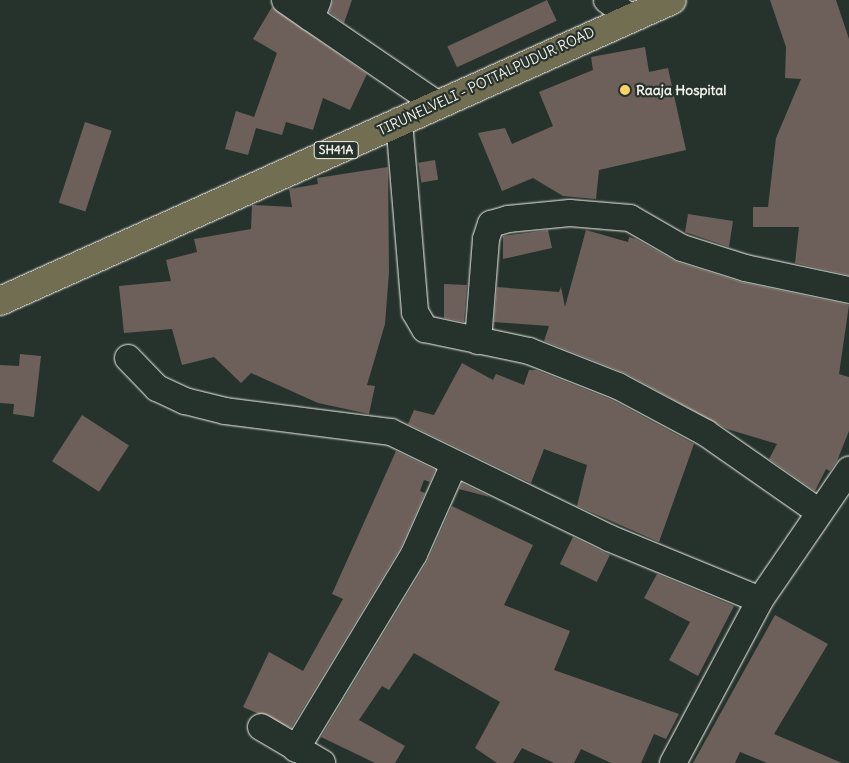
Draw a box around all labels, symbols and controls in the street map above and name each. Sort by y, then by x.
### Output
street label: TIRUNELVELI - POTTALPUDUR ROAD [375,23,597,139]
place label: Raaja Hospital [636,82,726,98]
marker: Raaja Hospital [618,83,632,97]
road number: SH41A [314,140,358,160]

